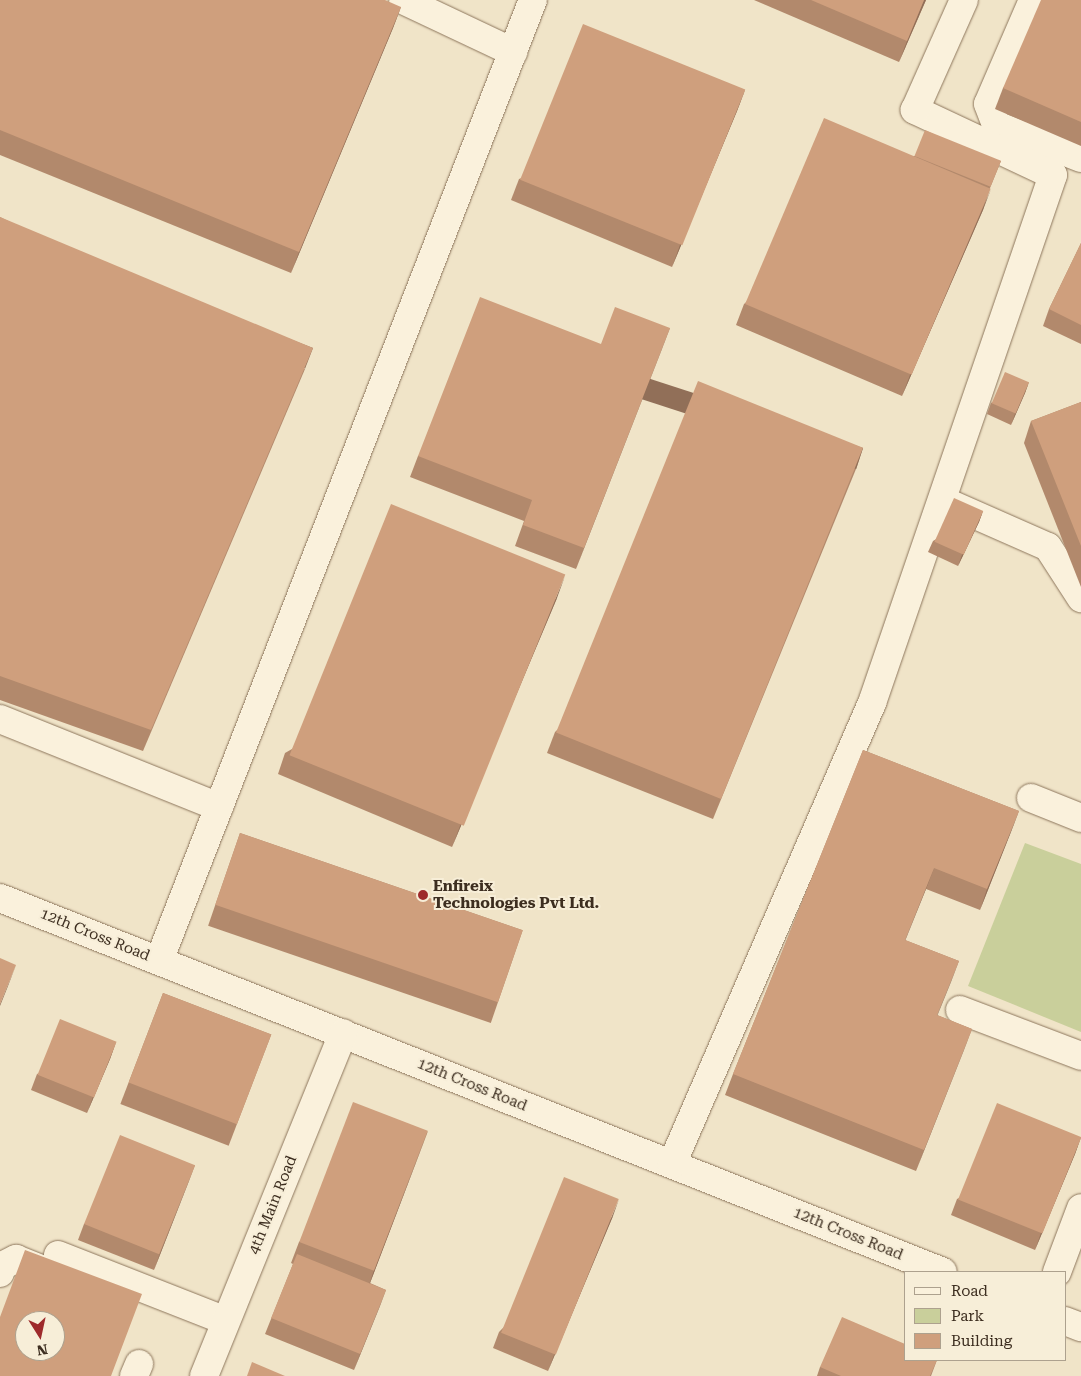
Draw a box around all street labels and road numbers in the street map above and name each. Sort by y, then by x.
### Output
street label: 12th Cross Road [37,905,153,965]
street label: 12th Cross Road [414,1055,530,1115]
street label: 4th Main Road [245,1153,301,1257]
street label: 12th Cross Road [790,1204,906,1264]

